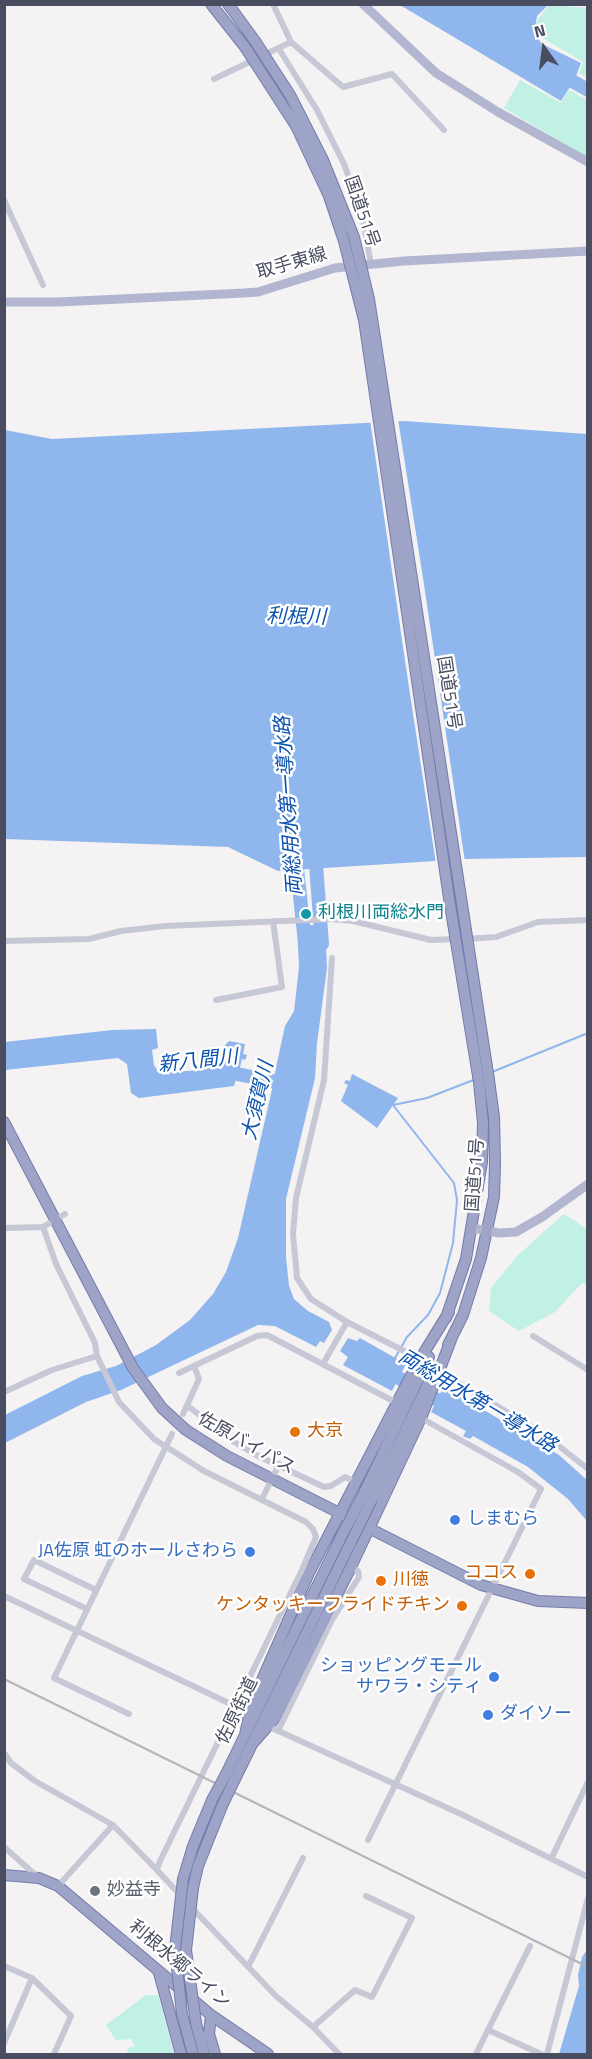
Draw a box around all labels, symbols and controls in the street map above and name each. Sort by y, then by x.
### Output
north arrow [514,18,574,78]
text: N [531,18,548,44]
street label: 国道51号 [339,173,383,251]
street label: 取手東線 [254,244,330,284]
water label: 利根川 [266,605,326,631]
street label: 国道51号 [432,655,464,731]
water label: 両総用水第一導水路 [272,715,308,897]
place label: 利根川両総水門 [318,903,444,925]
marker: 利根川両総水門 [299,907,313,921]
water label: 新八間川 [157,1046,239,1078]
water label: 大須賀川 [238,1059,280,1143]
street label: 国道51号 [463,1137,489,1213]
water label: 両総用水第一導水路 [394,1345,560,1459]
street label: 佐原バイパス [194,1408,298,1480]
place label: 大京 [307,1421,343,1443]
marker: 大京 [288,1425,302,1439]
place label: しまむら [467,1509,539,1531]
marker: しまむら [448,1513,462,1527]
place label: JA佐原 虹のホールさわら [38,1541,238,1563]
marker: JA佐原 虹のホールさわら [243,1545,257,1559]
place label: ココス [464,1563,518,1585]
marker: ココス [523,1567,537,1581]
place label: 川徳 [393,1570,429,1592]
marker: 川徳 [374,1574,388,1588]
place label: ケンタッキーフライドチキン [216,1595,450,1617]
marker: ケンタッキーフライドチキン [455,1599,469,1613]
place label: ショッピングモール サワラ・シティ [320,1656,482,1698]
marker: ショッピングモール サワラ・シティ [487,1670,501,1684]
street label: 佐原街道 [213,1674,263,1748]
place label: ダイソー [500,1704,572,1726]
marker: ダイソー [481,1708,495,1722]
place label: 妙益寺 [107,1880,161,1902]
marker: 妙益寺 [88,1884,102,1898]
street label: 利根水郷ライン [124,1916,234,2014]

